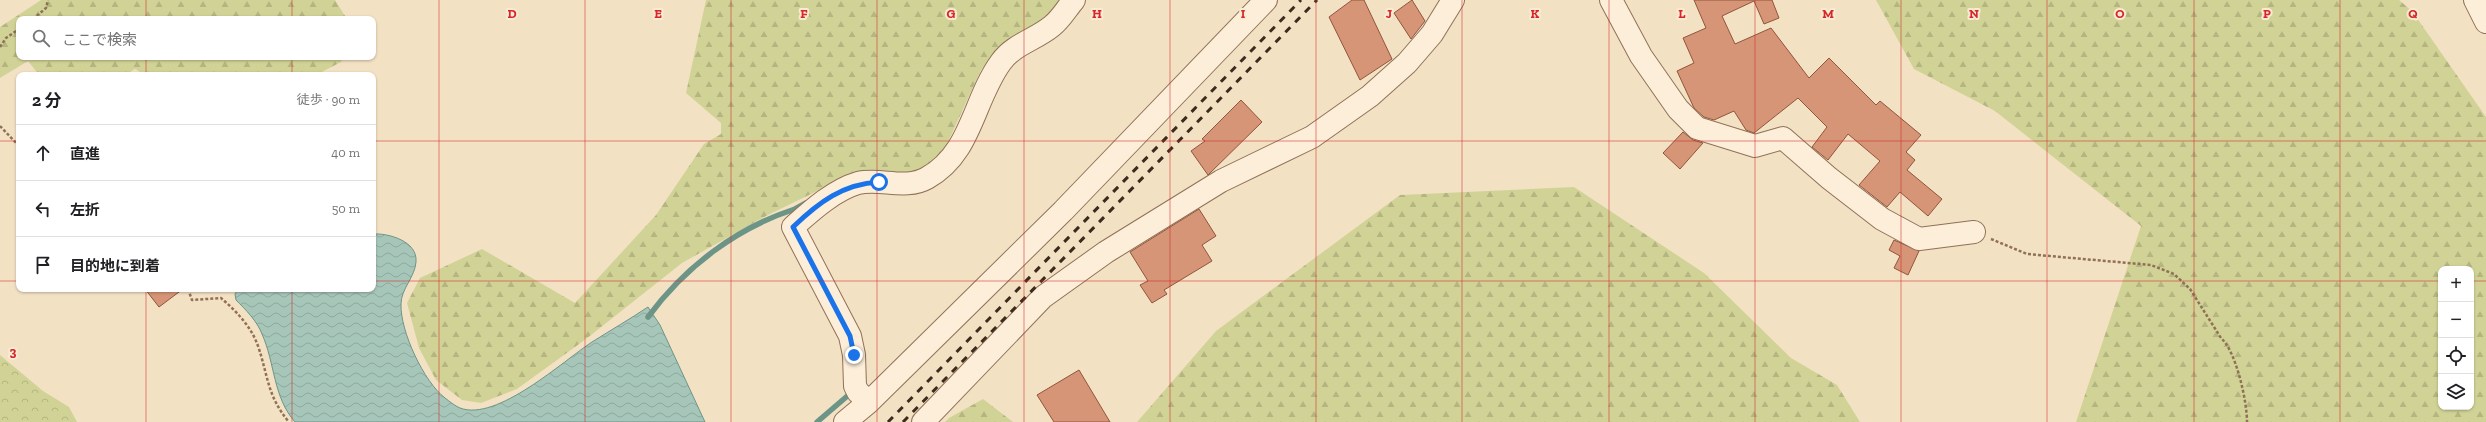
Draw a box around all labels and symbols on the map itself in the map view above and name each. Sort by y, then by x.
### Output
text: D [507,6,517,21]
text: E [654,6,662,21]
text: F [800,6,808,21]
text: G [947,6,956,21]
text: H [1092,6,1102,21]
text: I [1241,6,1246,21]
text: J [1386,6,1392,21]
text: K [1531,6,1540,21]
text: L [1678,6,1686,21]
text: M [1822,6,1834,21]
text: N [1969,6,1979,21]
text: O [2115,6,2125,21]
text: P [2263,6,2271,21]
text: Q [2408,6,2418,21]
route start [870,173,888,191]
text: 3 [10,344,17,359]
route end [845,346,863,364]

